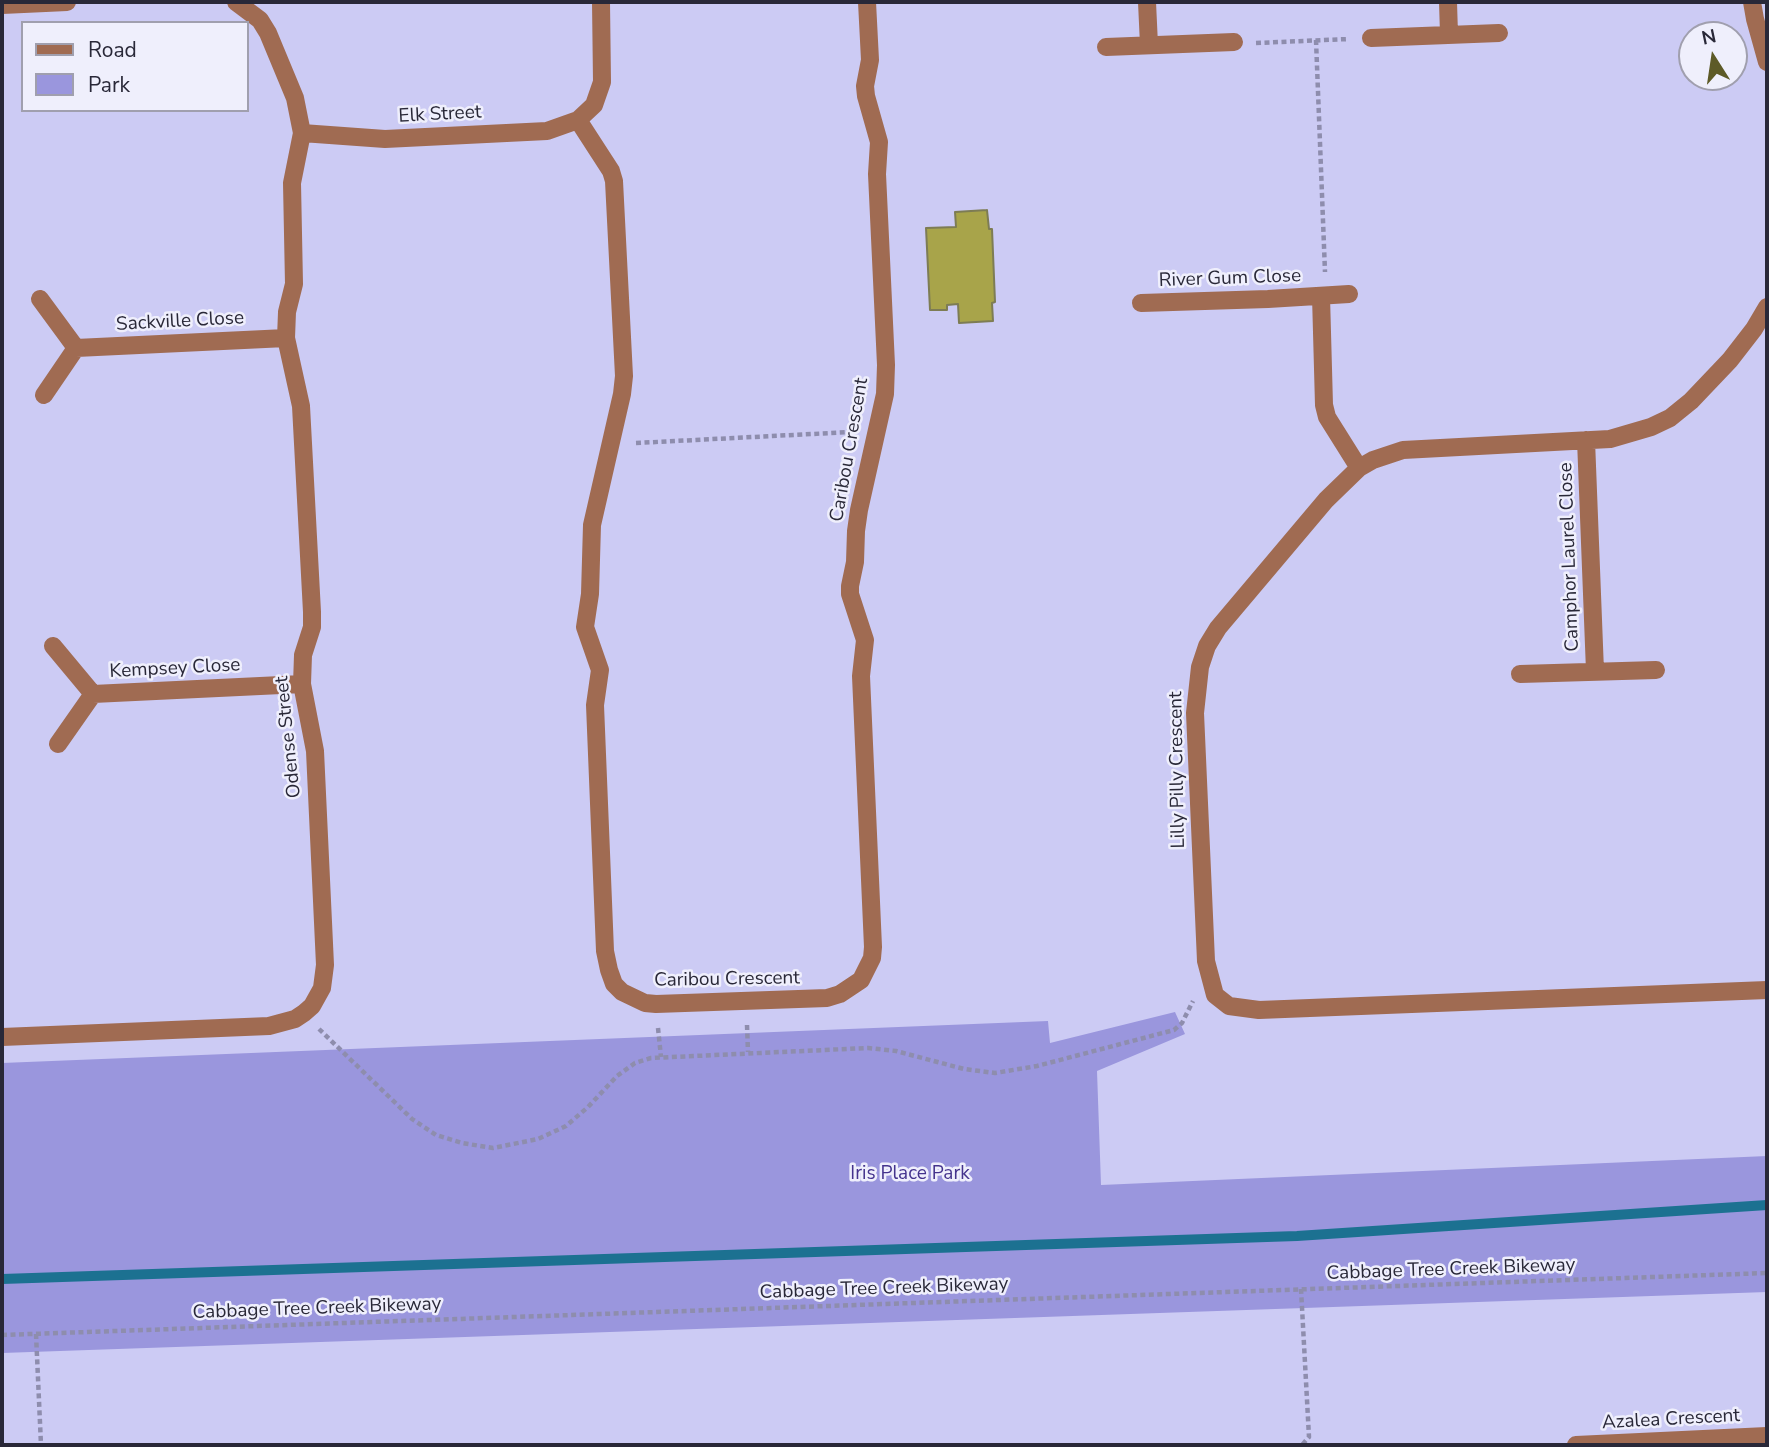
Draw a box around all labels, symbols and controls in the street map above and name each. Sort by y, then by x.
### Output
legend [21,21,248,112]
north arrow [1678,21,1748,91]
text: N [1699,23,1719,52]
text: Road [88,36,137,64]
text: Park [88,71,130,99]
street label: Elk Street [398,101,482,129]
street label: River Gum Close [1159,265,1301,293]
street label: Sackville Close [115,307,245,337]
street label: Caribou Crescent [826,376,874,524]
street label: Camphor Laurel Close [1555,462,1585,652]
street label: Kempsey Close [109,654,241,684]
street label: Odense Street [271,675,307,799]
street label: Lilly Pilly Crescent [1165,691,1191,849]
street label: Caribou Crescent [654,967,800,993]
park label: Iris Place Park [850,1163,970,1185]
street label: Cabbage Tree Creek Bikeway [1326,1254,1576,1286]
street label: Cabbage Tree Creek Bikeway [759,1273,1009,1305]
street label: Cabbage Tree Creek Bikeway [192,1293,442,1325]
street label: Azalea Crescent [1601,1405,1741,1435]

